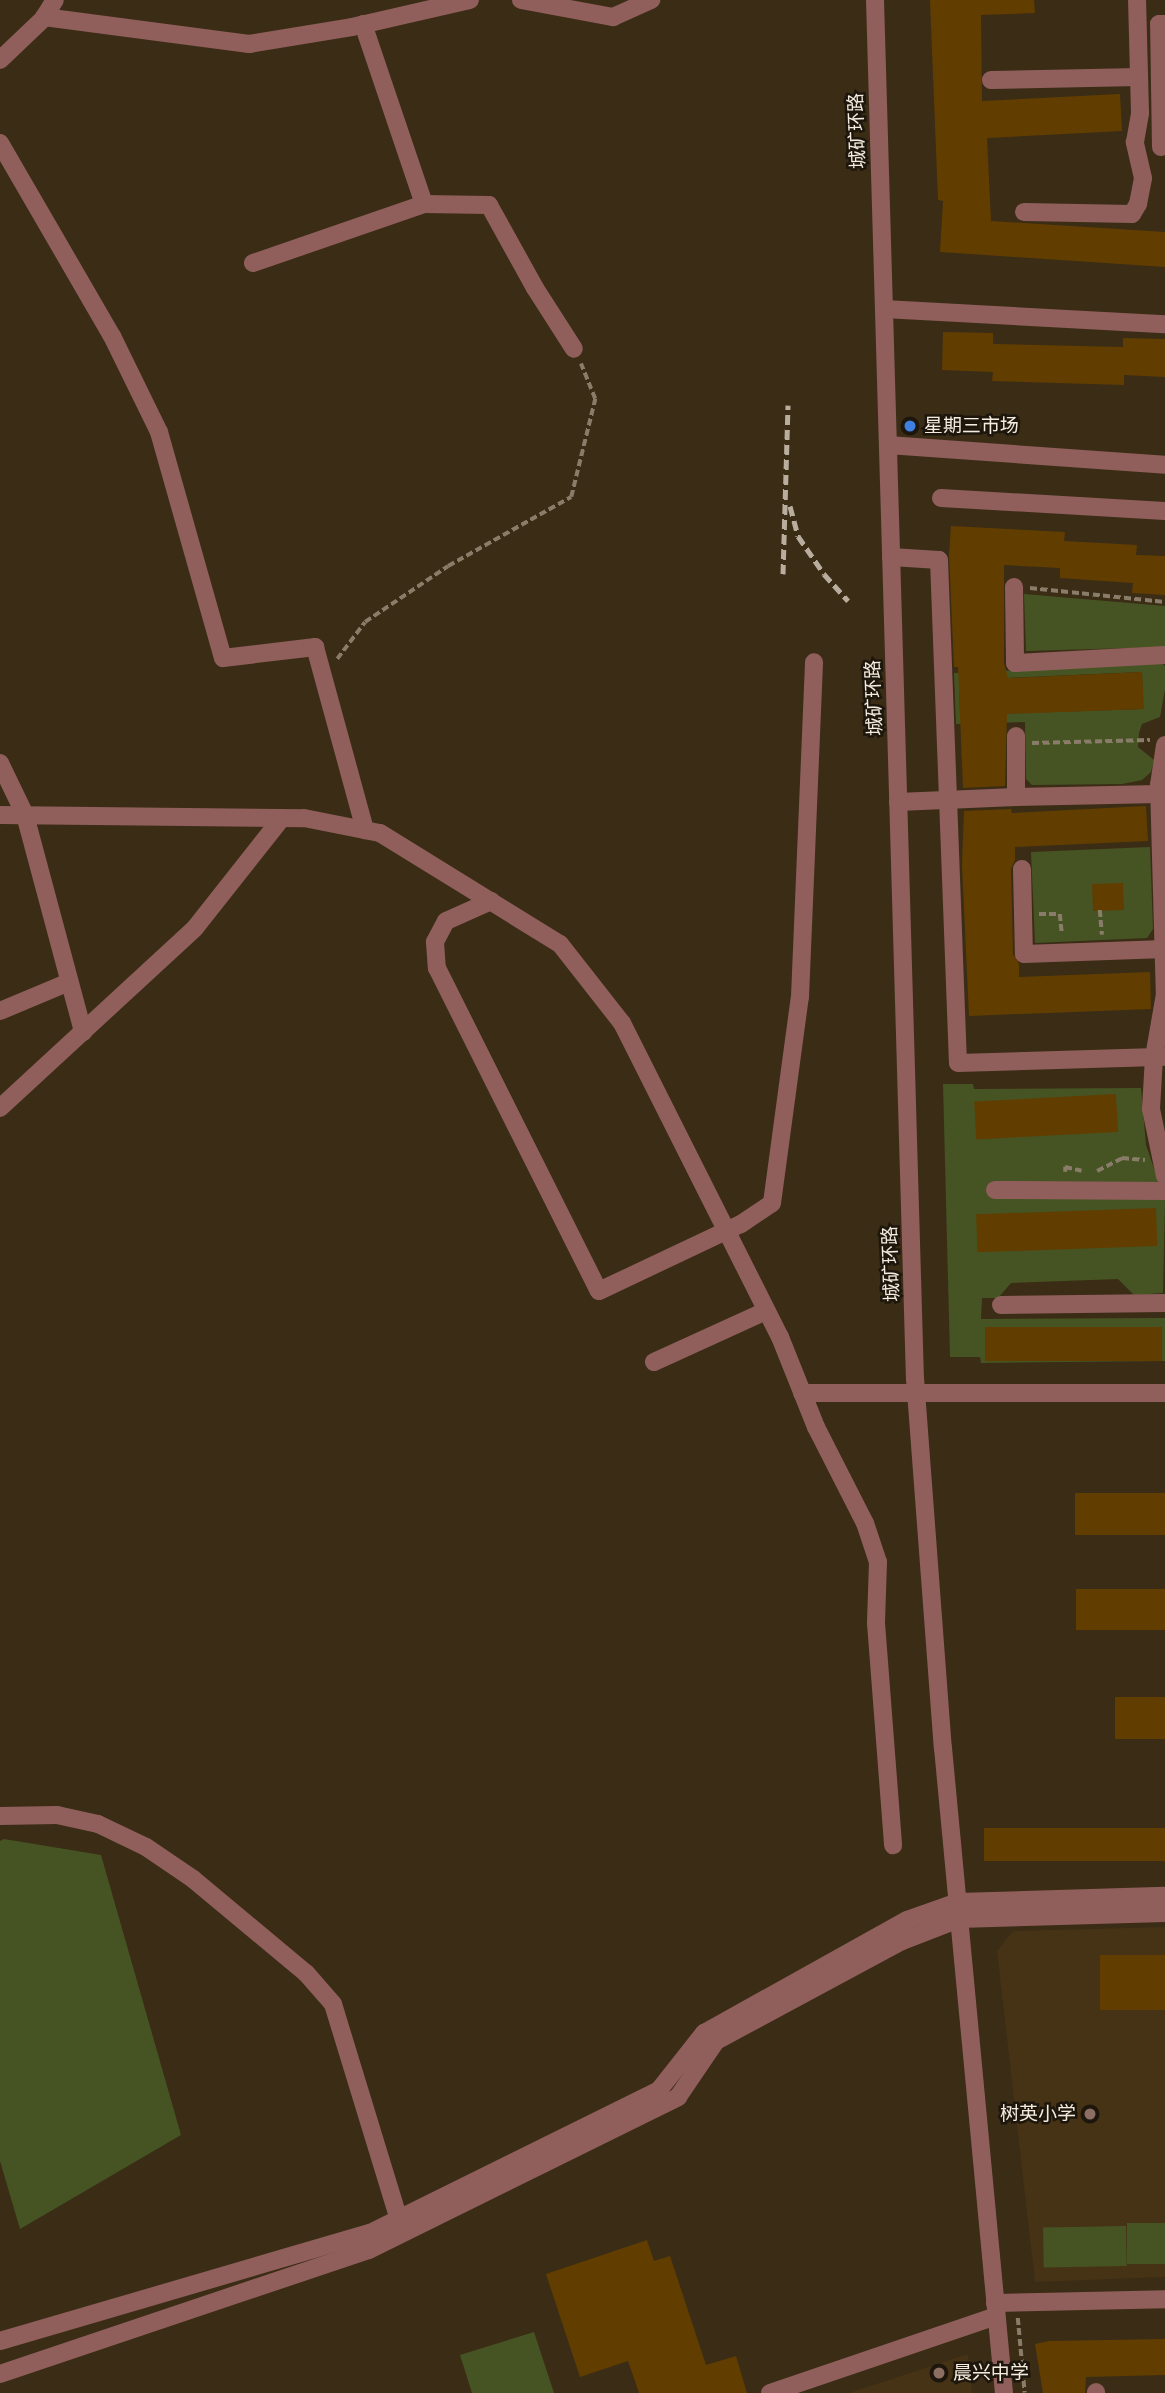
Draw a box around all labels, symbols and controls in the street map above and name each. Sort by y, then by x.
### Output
street label: 城矿环路 [844,93,870,169]
place label: 星期三市场 [924,415,1019,437]
marker: 星期三市场 [902,418,918,434]
street label: 城矿环路 [861,660,887,736]
street label: 城矿环路 [878,1226,904,1302]
place label: 树英小学 [1000,2103,1076,2125]
marker: 树英小学 [1082,2106,1098,2122]
place label: 晨兴中学 [953,2362,1029,2384]
marker: 晨兴中学 [931,2365,947,2381]

